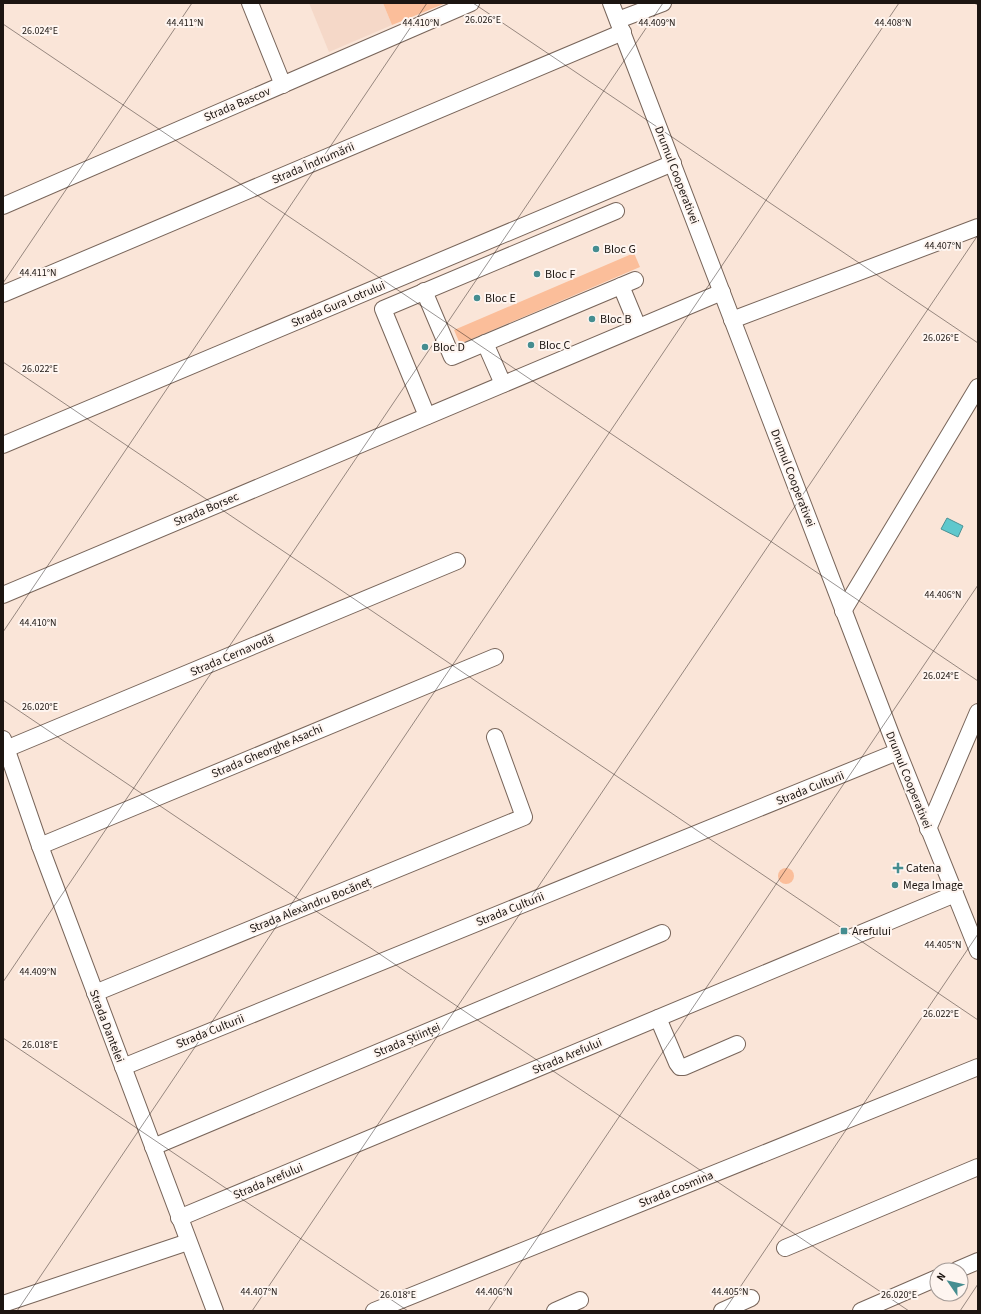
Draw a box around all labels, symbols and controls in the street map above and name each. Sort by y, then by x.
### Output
text: 26.026°E [465,13,501,27]
text: 44.411°N [166,16,204,30]
text: 44.410°N [402,16,440,30]
text: 44.409°N [638,16,676,30]
text: 44.408°N [874,16,912,30]
text: 26.024°E [22,24,58,38]
street label: Strada Bascov [201,83,273,126]
street label: Drumul Cooperativei [650,124,703,227]
street label: Strada Îndrumării [269,138,357,189]
text: 44.407°N [924,239,962,253]
place label: Bloc G [604,241,636,258]
marker: Bloc G [591,244,601,254]
text: 44.411°N [19,266,57,280]
place label: Bloc F [545,266,575,283]
marker: Bloc F [532,269,542,279]
street label: Strada Gura Lotrului [289,277,388,332]
place label: Bloc E [485,290,516,307]
marker: Bloc E [472,293,482,303]
place label: Bloc B [600,311,632,328]
marker: Bloc B [587,314,597,324]
text: 26.026°E [923,331,959,345]
place label: Bloc C [539,337,570,354]
place label: Bloc D [433,339,465,356]
marker: Bloc C [526,340,536,350]
marker: Bloc D [420,342,430,352]
text: 26.022°E [22,362,58,376]
street label: Drumul Cooperativei [766,427,819,530]
street label: Strada Borsec [171,488,242,531]
text: 44.406°N [924,588,962,602]
text: 44.410°N [19,616,57,630]
street label: Strada Cernavodă [188,630,277,681]
text: 26.024°E [923,669,959,683]
text: 26.020°E [22,700,58,714]
street label: Strada Gheorghe Asachi [209,720,326,783]
street label: Drumul Cooperativei [881,729,936,831]
street label: Strada Culturii [774,767,847,810]
place label: Catena [906,860,941,877]
marker: Catena [893,863,903,873]
street label: Strada Alexandru Bocăneț [247,873,373,938]
place label: Mega Image [903,877,963,894]
marker: Mega Image [890,880,900,890]
street label: Strada Culturii [474,888,547,931]
place label: Arefului [852,923,891,940]
marker: Arefului [839,926,849,936]
text: 44.405°N [924,938,962,952]
text: 44.409°N [19,965,57,979]
street label: Strada Dantelei [85,987,128,1065]
text: 26.022°E [923,1007,959,1021]
street label: Strada Culturii [174,1010,247,1053]
street label: Strada Științei [371,1019,443,1062]
street label: Strada Arefului [530,1034,605,1079]
text: 26.018°E [22,1038,58,1052]
street label: Strada Arefului [231,1159,306,1204]
street label: Strada Cosmina [636,1167,716,1212]
north arrow [929,1262,969,1302]
text: N [933,1269,949,1284]
text: 44.407°N [240,1285,278,1299]
text: 44.406°N [475,1285,513,1299]
text: 44.405°N [711,1285,749,1299]
text: 26.018°E [380,1288,416,1302]
text: 26.020°E [881,1288,917,1302]

